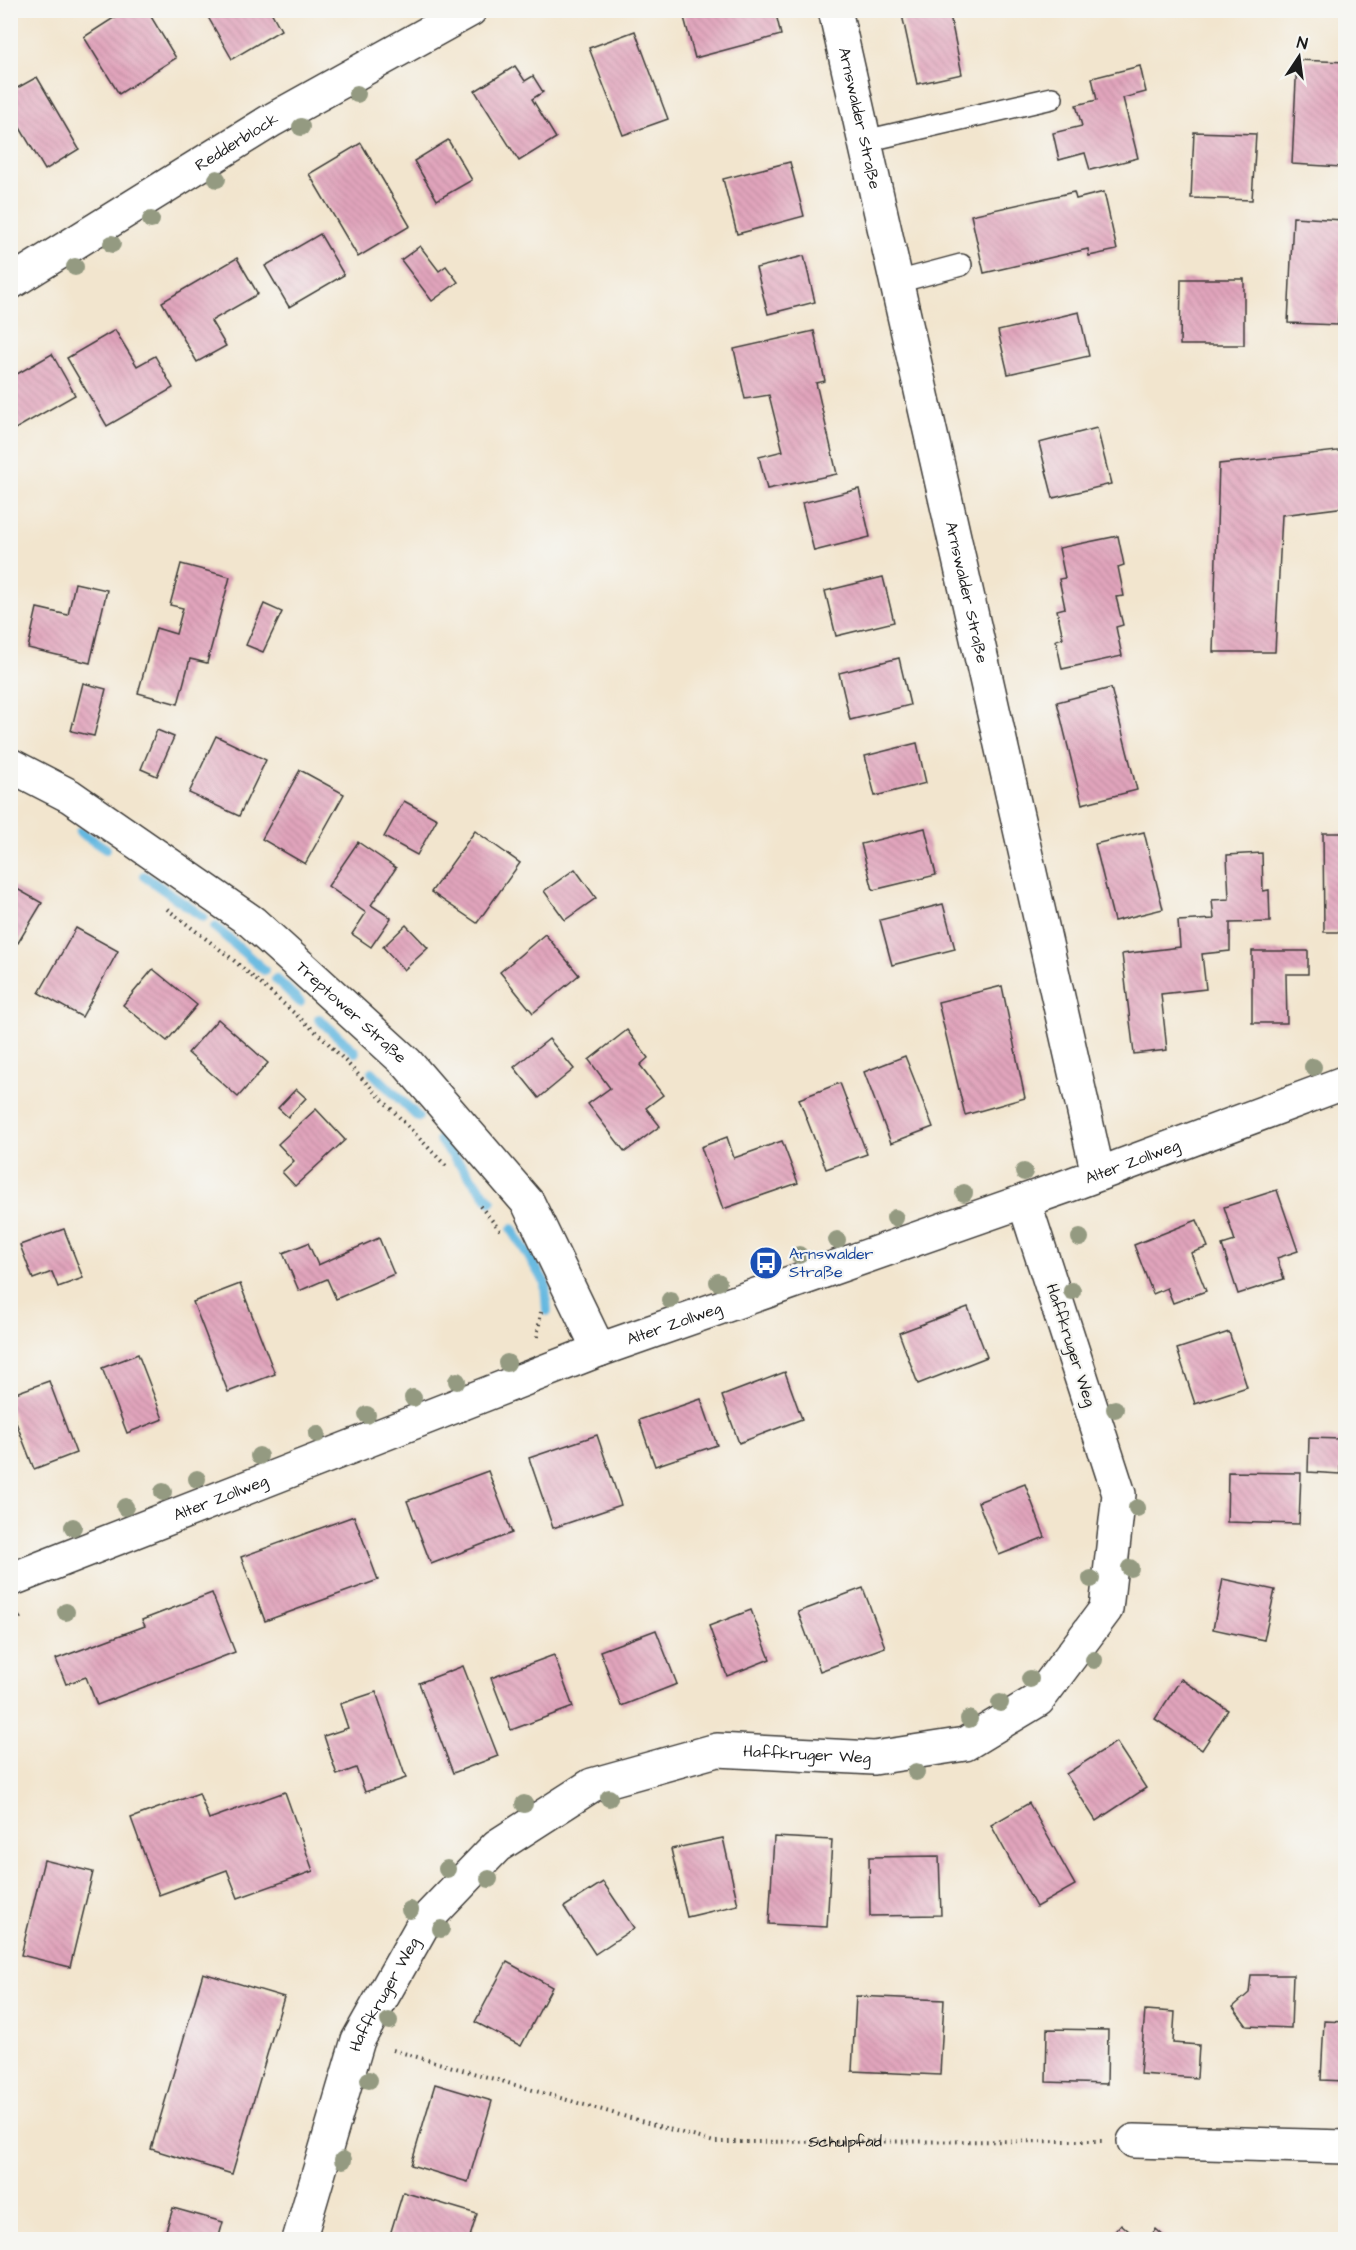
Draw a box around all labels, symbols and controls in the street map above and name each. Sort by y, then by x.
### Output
north arrow [1269,27,1329,87]
text: N [1295,32,1310,55]
street label: Arnswalder Straße [833,45,886,192]
street label: Redderblock [191,108,282,176]
street label: Arnswalder Straße [940,519,993,666]
street label: Treptower Straße [291,956,412,1069]
street label: Alter Zollweg [1082,1134,1183,1189]
place label: Arnswalder Straße [789,1243,874,1283]
bus stop icon: Arnswalder Straße [748,1245,784,1281]
street label: Haffkruger Weg [1040,1281,1101,1409]
street label: Alter Zollweg [624,1297,725,1350]
street label: Alter Zollweg [170,1469,271,1526]
street label: Haffkruger Weg [743,1740,871,1770]
street label: Haffkruger Weg [344,1933,426,2054]
street label: Schulpfad [808,2131,882,2153]

